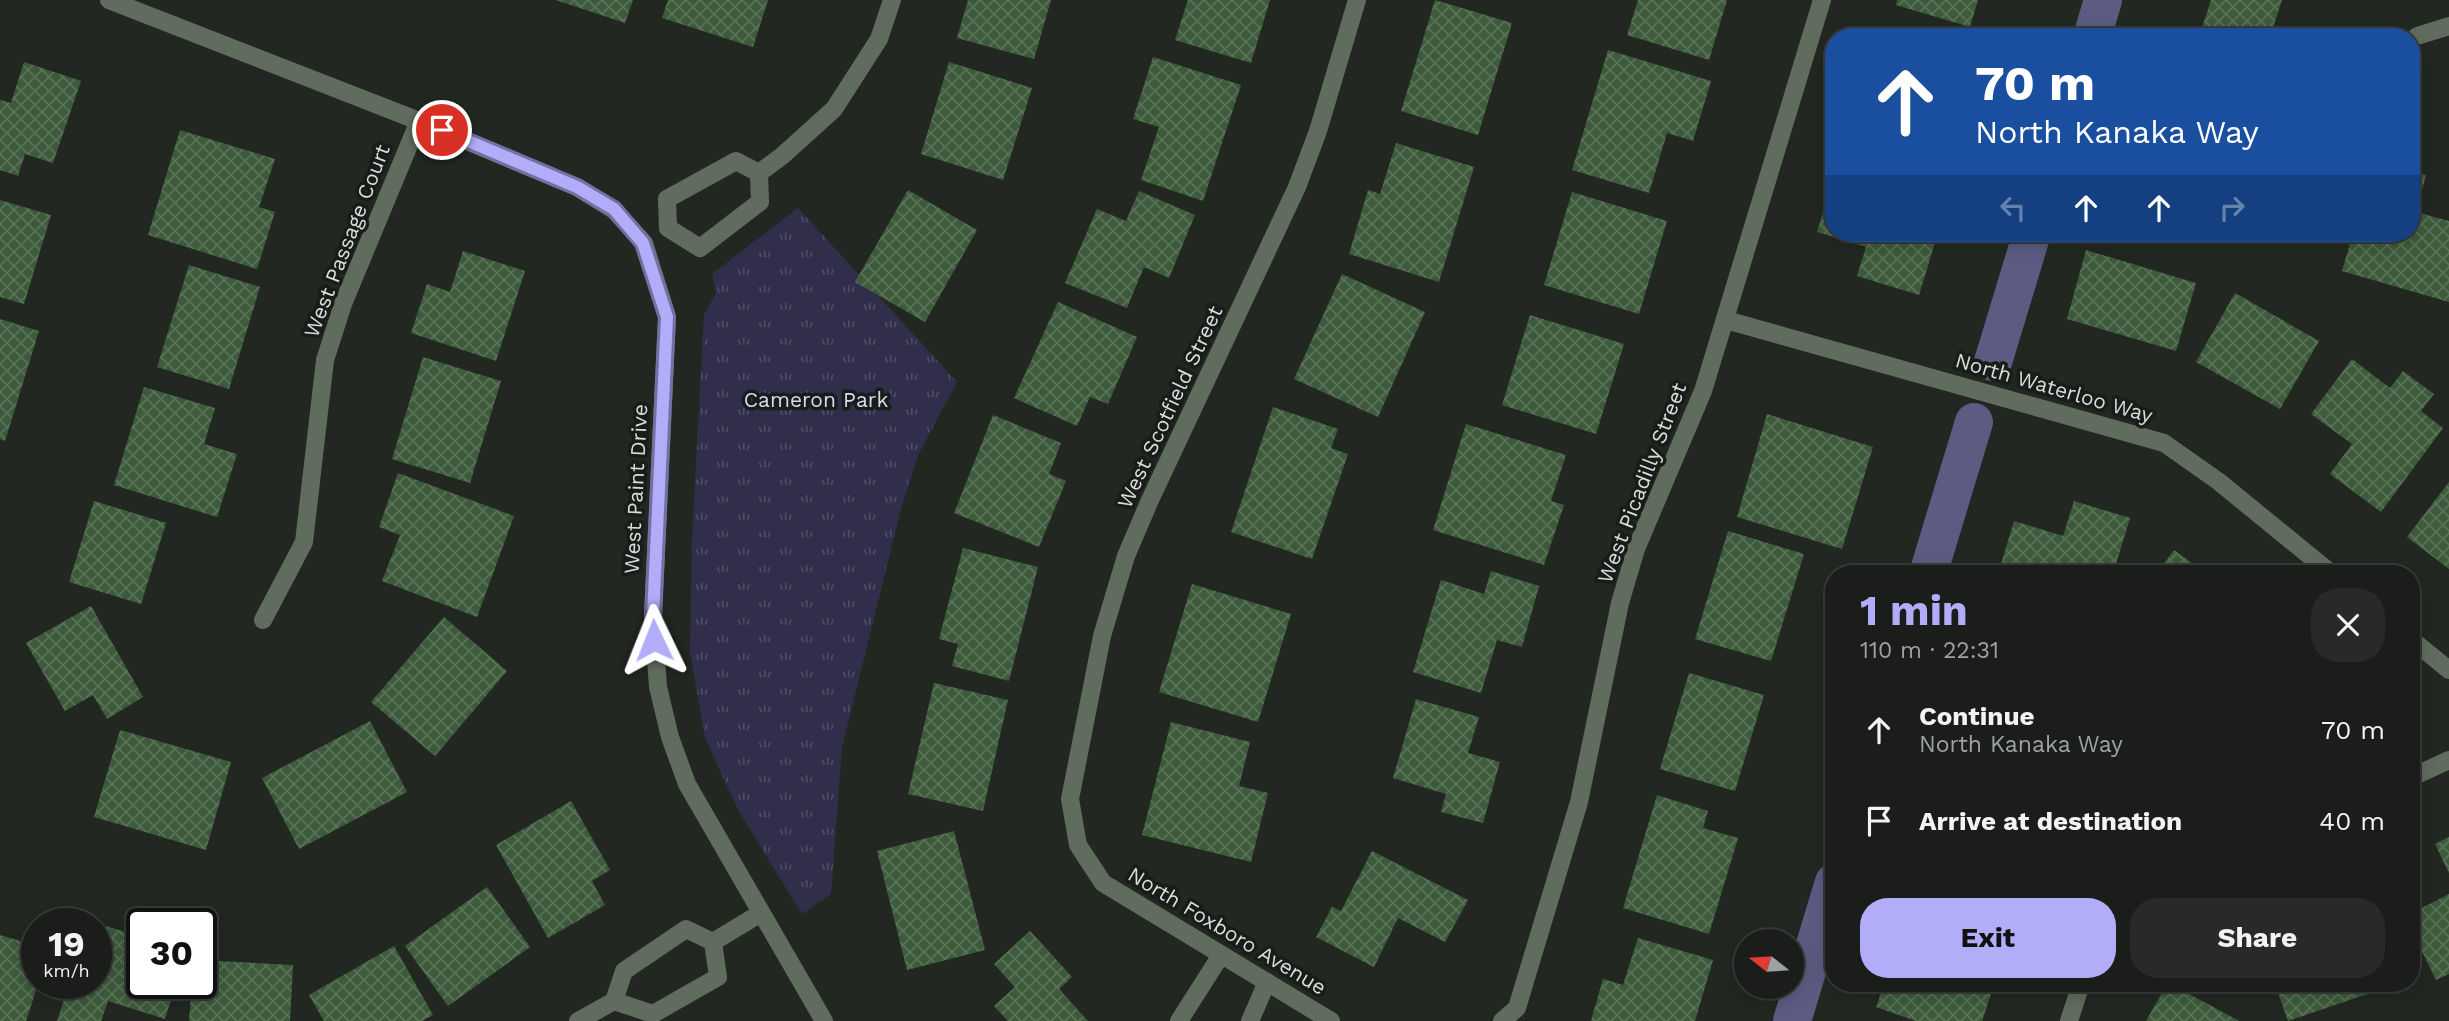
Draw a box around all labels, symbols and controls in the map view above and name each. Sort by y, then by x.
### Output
text: 70 m [1975,54,2095,112]
icon: ahead [1860,56,1951,147]
pin [412,100,472,160]
icon: arrive [423,111,461,149]
text: North Kanaka Way [1975,113,2259,151]
street label: West Passage Court [298,141,395,341]
icon: left [1994,189,2032,227]
icon: ahead [2067,189,2105,227]
icon: ahead [2140,189,2178,227]
icon: right [2213,189,2251,227]
street label: West Scotfield Street [1112,301,1228,512]
street label: North Waterloo Way [1953,347,2156,428]
street label: West Picadilly Street [1592,379,1691,586]
park label: Cameron Park [744,387,888,412]
street label: West Paint Drive [619,403,652,574]
text: 1 min [1860,586,1968,635]
button: close [2311,588,2385,662]
position arrow [617,603,691,677]
text: 110 m · 22:31 [1860,637,1999,664]
text: Continue [1919,701,2035,731]
icon: ahead [1860,711,1898,749]
text: 70 m [2321,715,2385,745]
text: North Kanaka Way [1919,731,2123,758]
icon: arrive [1860,802,1898,840]
text: Arrive at destination [1919,806,2182,836]
text: 40 m [2319,806,2385,836]
street label: North Foxboro Avenue [1124,861,1331,1000]
button: Exit [1860,898,2116,978]
button: Share [2130,898,2385,978]
speed limit sign: 30 [126,908,217,999]
text: 19 [48,923,85,965]
north arrow [1734,929,1804,999]
map controls [1734,929,1804,999]
text: km/h [43,960,90,981]

